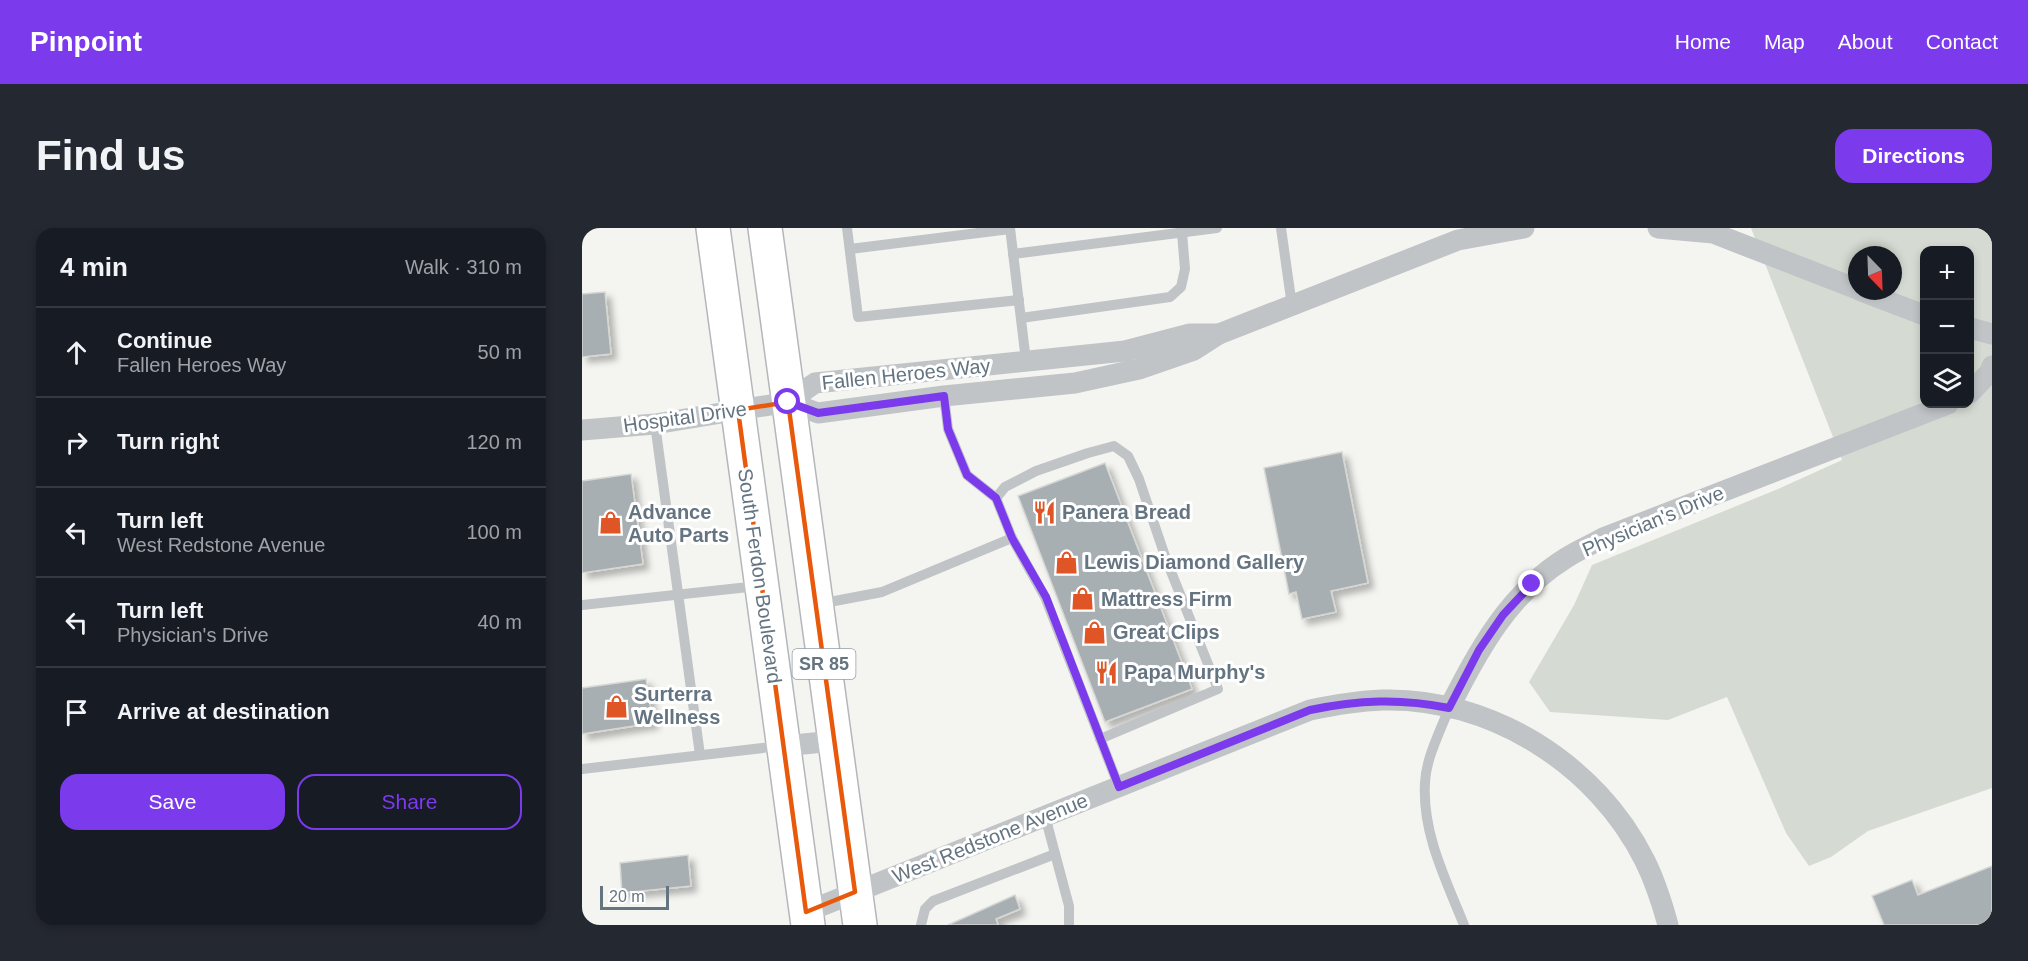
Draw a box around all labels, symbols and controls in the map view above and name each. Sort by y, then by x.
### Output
text: Pinpoint [30,26,142,57]
text: Home [1675,30,1731,53]
text: Map [1764,30,1805,53]
text: About [1838,30,1893,53]
text: Contact [1926,30,1998,53]
button: Directions [1835,129,1992,183]
text: Find us [36,132,185,179]
north arrow [1848,246,1902,300]
map controls [1920,246,1974,408]
button: + [1920,246,1974,300]
text: 4 min [60,252,128,282]
text: Walk · 310 m [405,256,522,278]
button: − [1920,300,1974,354]
text: Continue [117,328,212,353]
icon: ahead [60,336,93,369]
text: 50 m [478,341,522,363]
text: Fallen Heroes Way [117,354,286,376]
street label: Fallen Heroes Way [821,354,991,394]
button: layers [1920,354,1974,408]
route start [774,388,800,414]
street label: Hospital Drive [622,397,748,437]
icon: right [60,426,93,459]
text: Turn right [117,429,219,454]
text: 120 m [466,431,522,453]
street label: South Ferdon Boulevard [734,467,786,685]
street label: Physician's Drive [1579,481,1727,561]
restaurant icon: Panera Bread [1031,499,1057,525]
place label: Advance Auto Parts [628,501,729,546]
place label: Panera Bread [1062,501,1191,523]
text: Turn left [117,508,203,533]
shop icon: Advance Auto Parts [597,510,623,536]
icon: left [60,516,93,549]
text: 100 m [466,521,522,543]
text: West Redstone Avenue [117,534,325,556]
shop icon: Lewis Diamond Gallery [1053,549,1079,575]
place label: Lewis Diamond Gallery [1084,551,1305,573]
route end [1518,570,1544,596]
shop icon: Mattress Firm [1070,586,1096,612]
place label: Mattress Firm [1101,588,1232,610]
text: Turn left [117,598,203,623]
icon: left [60,606,93,639]
text: 40 m [478,611,522,633]
shop icon: Great Clips [1082,619,1108,645]
place label: Great Clips [1113,621,1220,643]
text: Physician's Drive [117,624,269,646]
road number: SR 85 [792,649,856,679]
restaurant icon: Papa Murphy's [1093,659,1119,685]
place label: Papa Murphy's [1124,661,1265,683]
place label: Surterra Wellness [634,683,720,728]
shop icon: Surterra Wellness [603,693,629,719]
icon: arrive [60,696,93,729]
text: Arrive at destination [117,699,330,724]
button: Save [60,774,285,830]
button: Share [297,774,522,830]
street label: West Redstone Avenue [889,789,1091,887]
scale bar [600,883,669,910]
text: 20 m [609,888,645,905]

